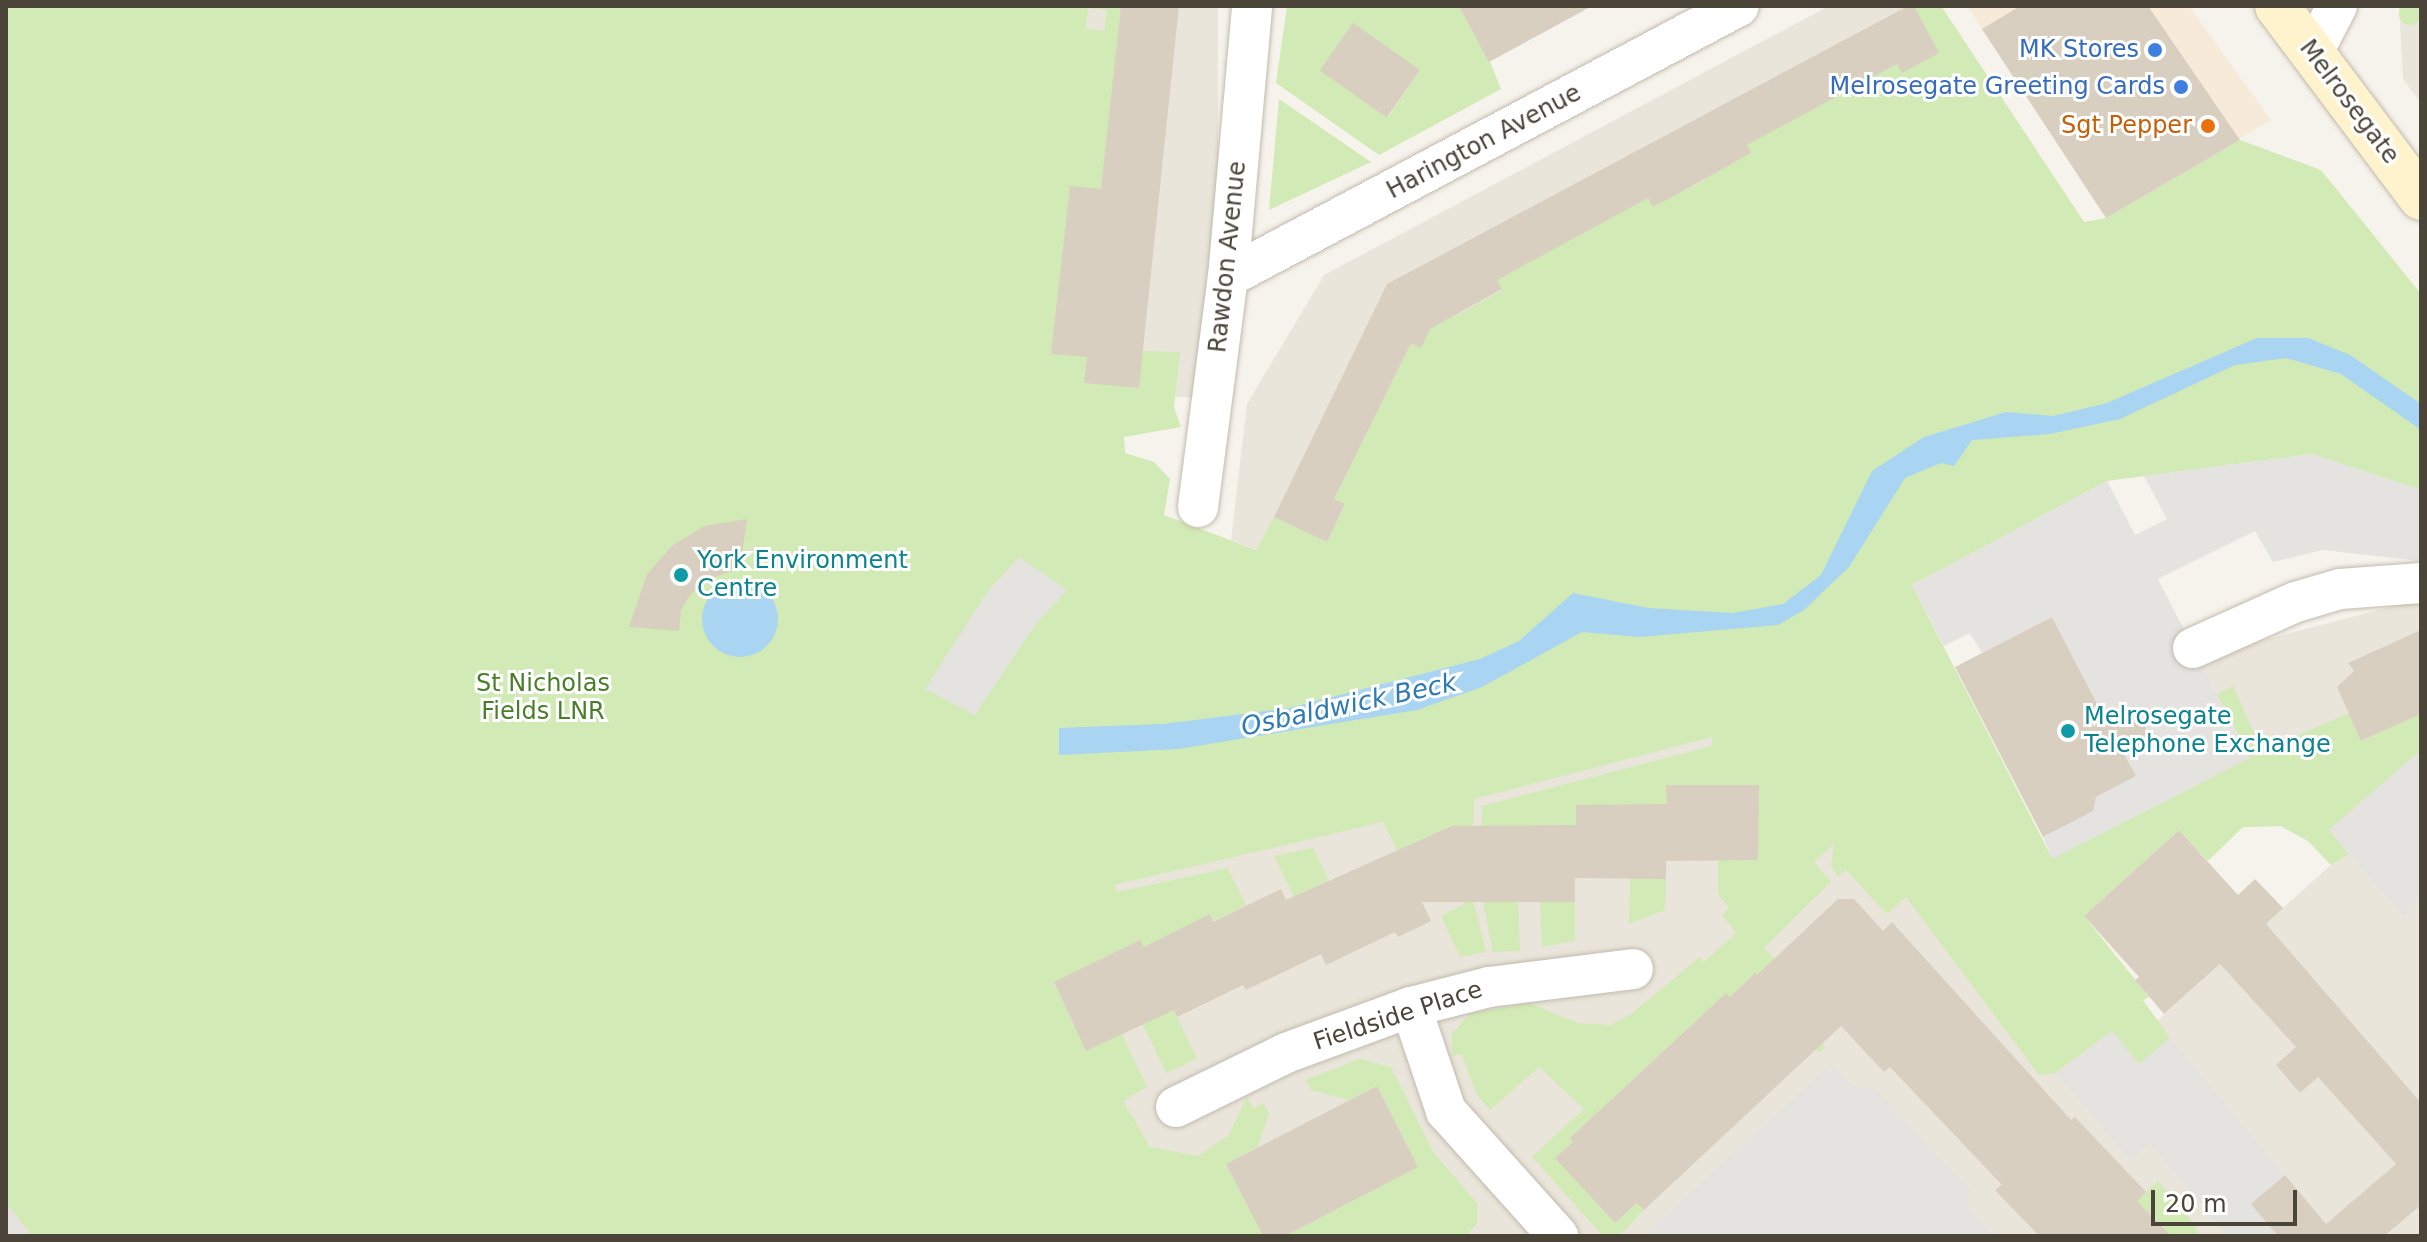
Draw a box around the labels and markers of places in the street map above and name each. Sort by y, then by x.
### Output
place label: MK Stores [2019,36,2139,64]
marker: MK Stores [2146,41,2164,59]
place label: Melrosegate Greeting Cards [1830,73,2165,101]
marker: Melrosegate Greeting Cards [2172,78,2190,96]
place label: Sgt Pepper [2061,112,2192,140]
marker: Sgt Pepper [2199,117,2217,135]
place label: York Environment Centre [697,547,908,603]
marker: York Environment Centre [672,566,690,584]
place label: Melrosegate Telephone Exchange [2084,703,2331,759]
marker: Melrosegate Telephone Exchange [2059,722,2077,740]

